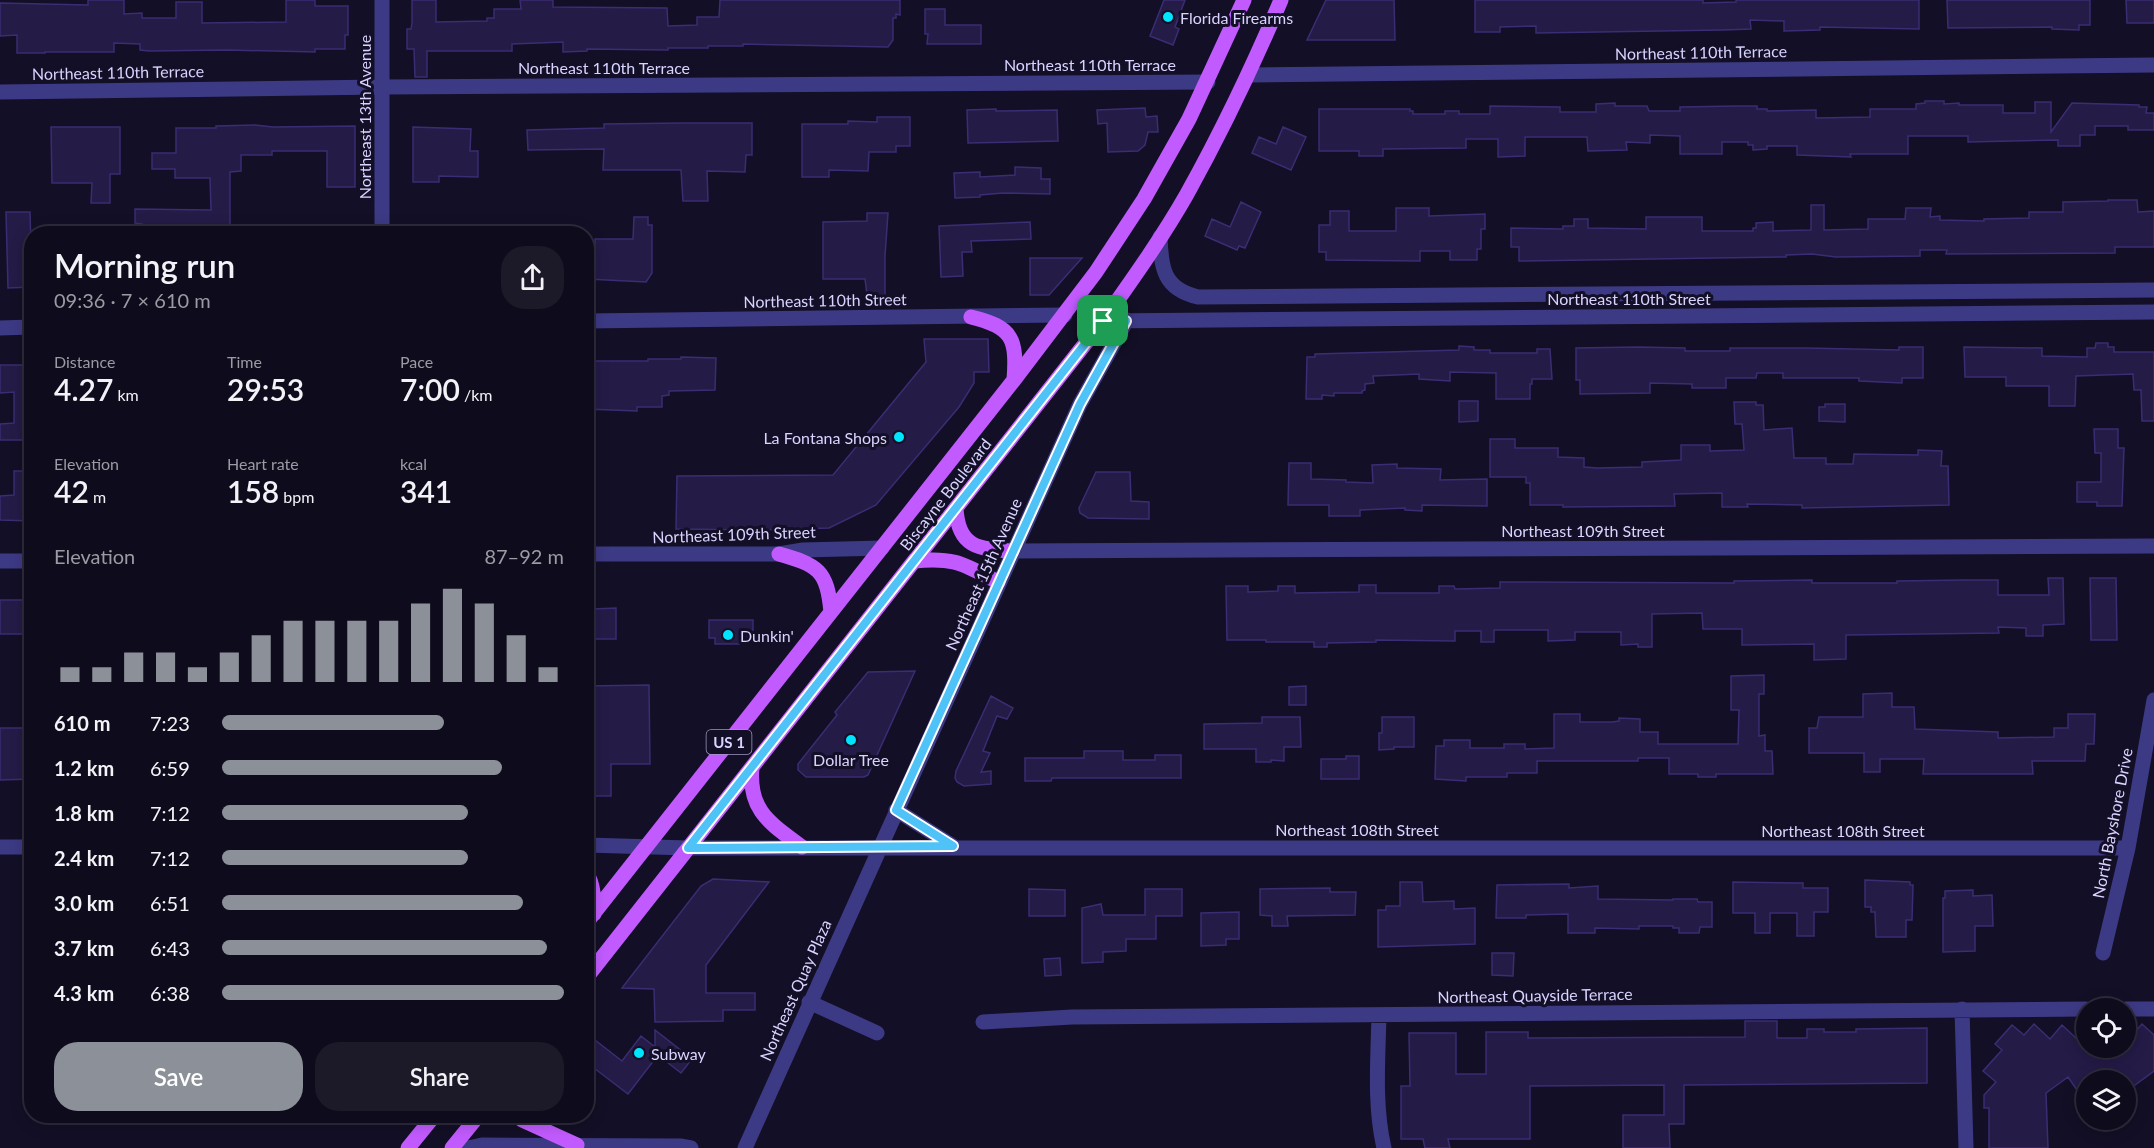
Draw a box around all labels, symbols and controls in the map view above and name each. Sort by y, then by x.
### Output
place label: Florida Firearms [1180,8,1293,27]
marker: Florida Firearms [1161,10,1175,24]
street label: Northeast 13th Avenue [355,35,374,199]
street label: Northeast 110th Terrace [1615,41,1787,63]
street label: Northeast 110th Terrace [1004,55,1176,74]
street label: Northeast 110th Terrace [518,58,690,77]
street label: Northeast 110th Terrace [32,61,204,83]
text: Morning run [54,245,235,285]
button: share [501,246,564,309]
text: 09:36 · 7 × 610 m [54,288,211,312]
street label: Northeast 110th Street [743,289,907,311]
street label: Northeast 110th Street [1547,289,1711,308]
pin [1077,295,1128,346]
icon: arrive [1086,304,1119,337]
text: Distance [54,352,115,371]
text: Time [227,352,262,371]
text: Pace [400,352,433,371]
text: 4.27 [54,371,113,407]
text: 29:53 [227,371,304,407]
text: 7:00 [400,371,460,407]
text: km [113,385,139,404]
text: /km [460,385,492,404]
place label: La Fontana Shops [763,428,887,447]
marker: La Fontana Shops [892,430,906,444]
street label: Biscayne Boulevard [895,434,995,554]
text: Elevation [54,454,119,473]
text: Heart rate [227,454,299,473]
text: kcal [400,454,427,473]
text: 42 [54,473,89,509]
text: 158 [227,473,279,509]
text: 341 [400,473,452,509]
text: m [89,487,106,506]
text: bpm [279,487,314,506]
street label: Northeast 15th Avenue [941,495,1025,653]
street label: Northeast 109th Street [1501,521,1665,540]
street label: Northeast 109th Street [652,522,816,546]
text: Elevation [54,544,135,568]
text: 87–92 m [484,544,564,568]
place label: Dunkin' [740,626,794,645]
marker: Dunkin' [721,628,735,642]
text: 610 m [54,711,110,735]
text: 7:23 [150,711,190,735]
road number: US 1 [706,730,752,754]
marker: Dollar Tree [844,733,858,747]
street label: North Bayshore Drive [2088,746,2136,900]
place label: Dollar Tree [813,750,889,769]
text: 1.2 km [54,756,114,780]
text: 6:59 [150,756,190,780]
text: 1.8 km [54,801,114,825]
text: 7:12 [150,801,190,825]
street label: Northeast 108th Street [1275,820,1439,839]
street label: Northeast 108th Street [1761,821,1925,840]
text: 2.4 km [54,846,114,870]
text: 7:12 [150,846,190,870]
text: 3.0 km [54,891,114,915]
text: 6:51 [150,891,190,915]
street label: Northeast Quay Plaza [755,916,835,1064]
text: 3.7 km [54,936,114,960]
text: 6:43 [150,936,190,960]
text: 4.3 km [54,981,114,1005]
text: 6:38 [150,981,190,1005]
street label: Northeast Quayside Terrace [1437,984,1633,1006]
map controls [2076,998,2136,1130]
button: locate [2076,998,2136,1058]
button: Save [54,1042,303,1111]
button: Share [315,1042,564,1111]
place label: Subway [651,1044,707,1063]
marker: Subway [632,1046,646,1060]
button: layers [2076,1070,2136,1130]

